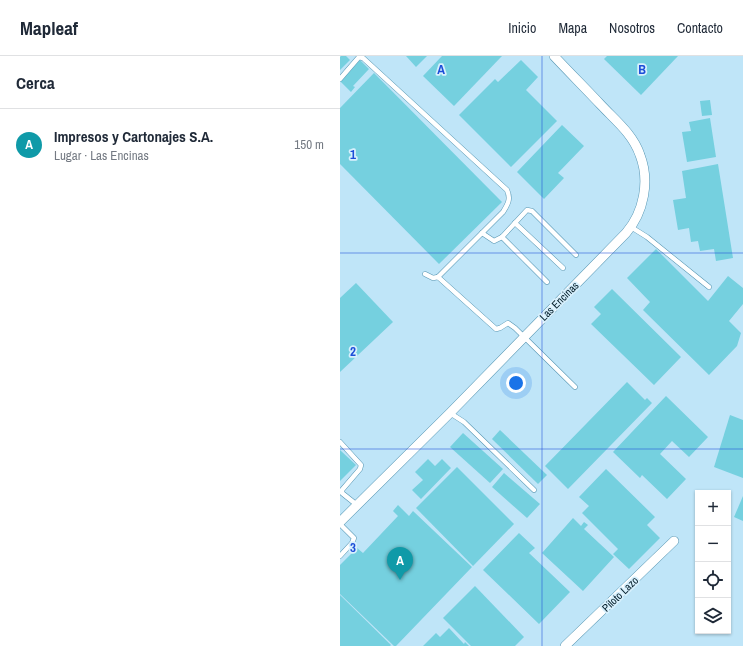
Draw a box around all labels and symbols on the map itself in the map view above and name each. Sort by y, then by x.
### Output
text: A [437,61,445,78]
text: B [638,61,646,78]
text: 1 [350,146,356,163]
street label: Las Encinas [536,278,582,324]
text: 2 [350,343,356,360]
your location [506,373,526,393]
text: 3 [350,539,356,556]
pin: A [387,547,413,580]
street label: Piloto Lazo [599,573,641,615]

